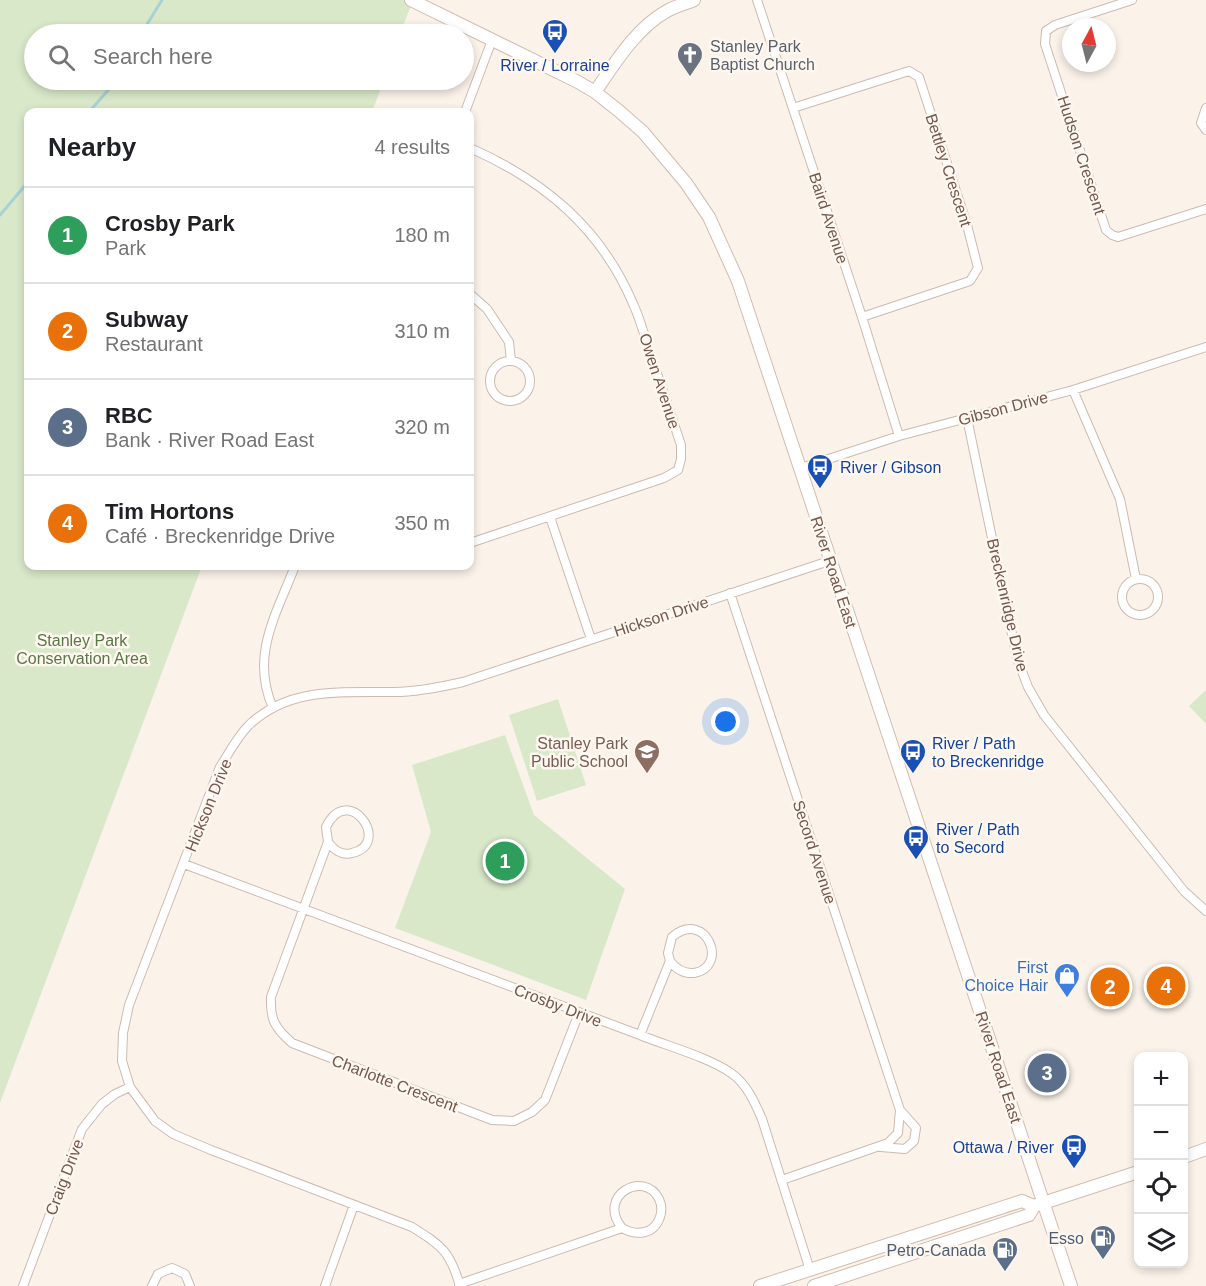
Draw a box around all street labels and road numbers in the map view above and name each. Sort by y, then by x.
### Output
street label: Hudson Crescent [1054,94,1109,217]
street label: Bettley Crescent [922,112,975,229]
street label: Baird Avenue [806,170,851,266]
street label: Owen Avenue [636,331,683,431]
street label: Gibson Drive [956,388,1050,429]
street label: River Road East [807,514,860,631]
street label: Breckenridge Drive [984,537,1031,673]
street label: Hickson Drive [612,593,711,640]
street label: Hickson Drive [182,756,235,854]
street label: Secord Avenue [790,798,839,906]
street label: Crosby Drive [512,981,604,1030]
street label: River Road East [972,1009,1025,1126]
street label: Charlotte Crescent [330,1052,461,1116]
street label: Craig Drive [42,1137,87,1218]

